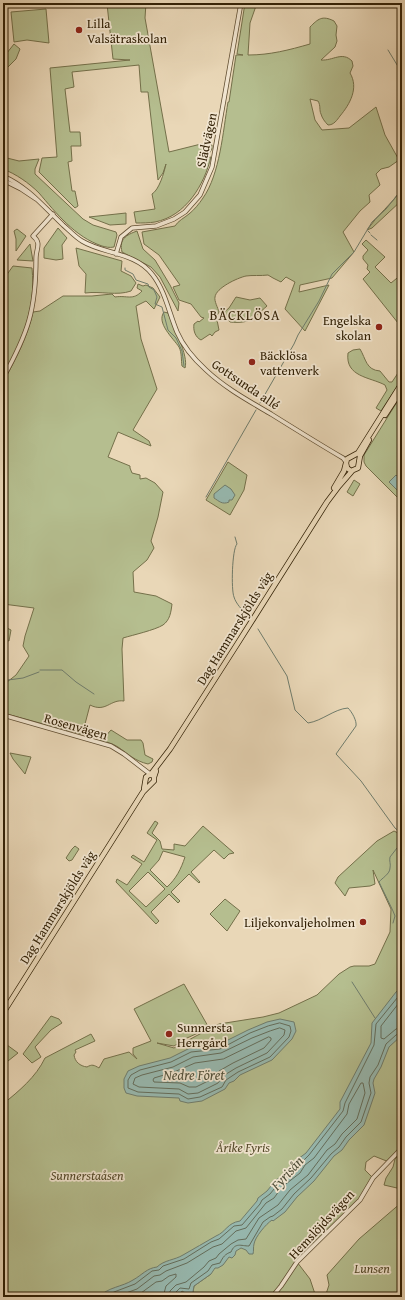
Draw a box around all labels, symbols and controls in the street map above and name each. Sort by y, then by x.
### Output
place label: Lilla Valsätraskolan [87,14,168,48]
marker: Lilla Valsätraskolan [74,25,84,35]
street label: Slädvägen [191,110,222,169]
district label: BÄCKLÖSA [210,305,280,325]
place label: Engelska skolan [323,311,372,345]
marker: Engelska skolan [374,322,384,332]
place label: Bäcklösa vattenverk [260,346,320,380]
street label: Gottsunda allé [208,355,284,414]
marker: Bäcklösa vattenverk [247,357,257,367]
street label: Dag Hammarskjölds väg [192,567,277,689]
street label: Rosenvägen [42,708,110,745]
street label: Dag Hammarskjölds väg [15,846,100,968]
place label: Liljekonvaljeholmen [244,913,356,932]
marker: Liljekonvaljeholmen [358,917,368,927]
place label: Sunnersta Herrgård [177,1018,233,1052]
marker: Sunnersta Herrgård [164,1029,174,1039]
water label: Nedre Föret [163,1065,225,1085]
park label: Årike Fyris [215,1138,270,1157]
water label: Fyrisån [266,1151,308,1195]
park label: Sunnerstaåsen [51,1166,124,1185]
street label: Hemslöjdsvägen [284,1185,359,1263]
park label: Lunsen [353,1259,390,1278]

